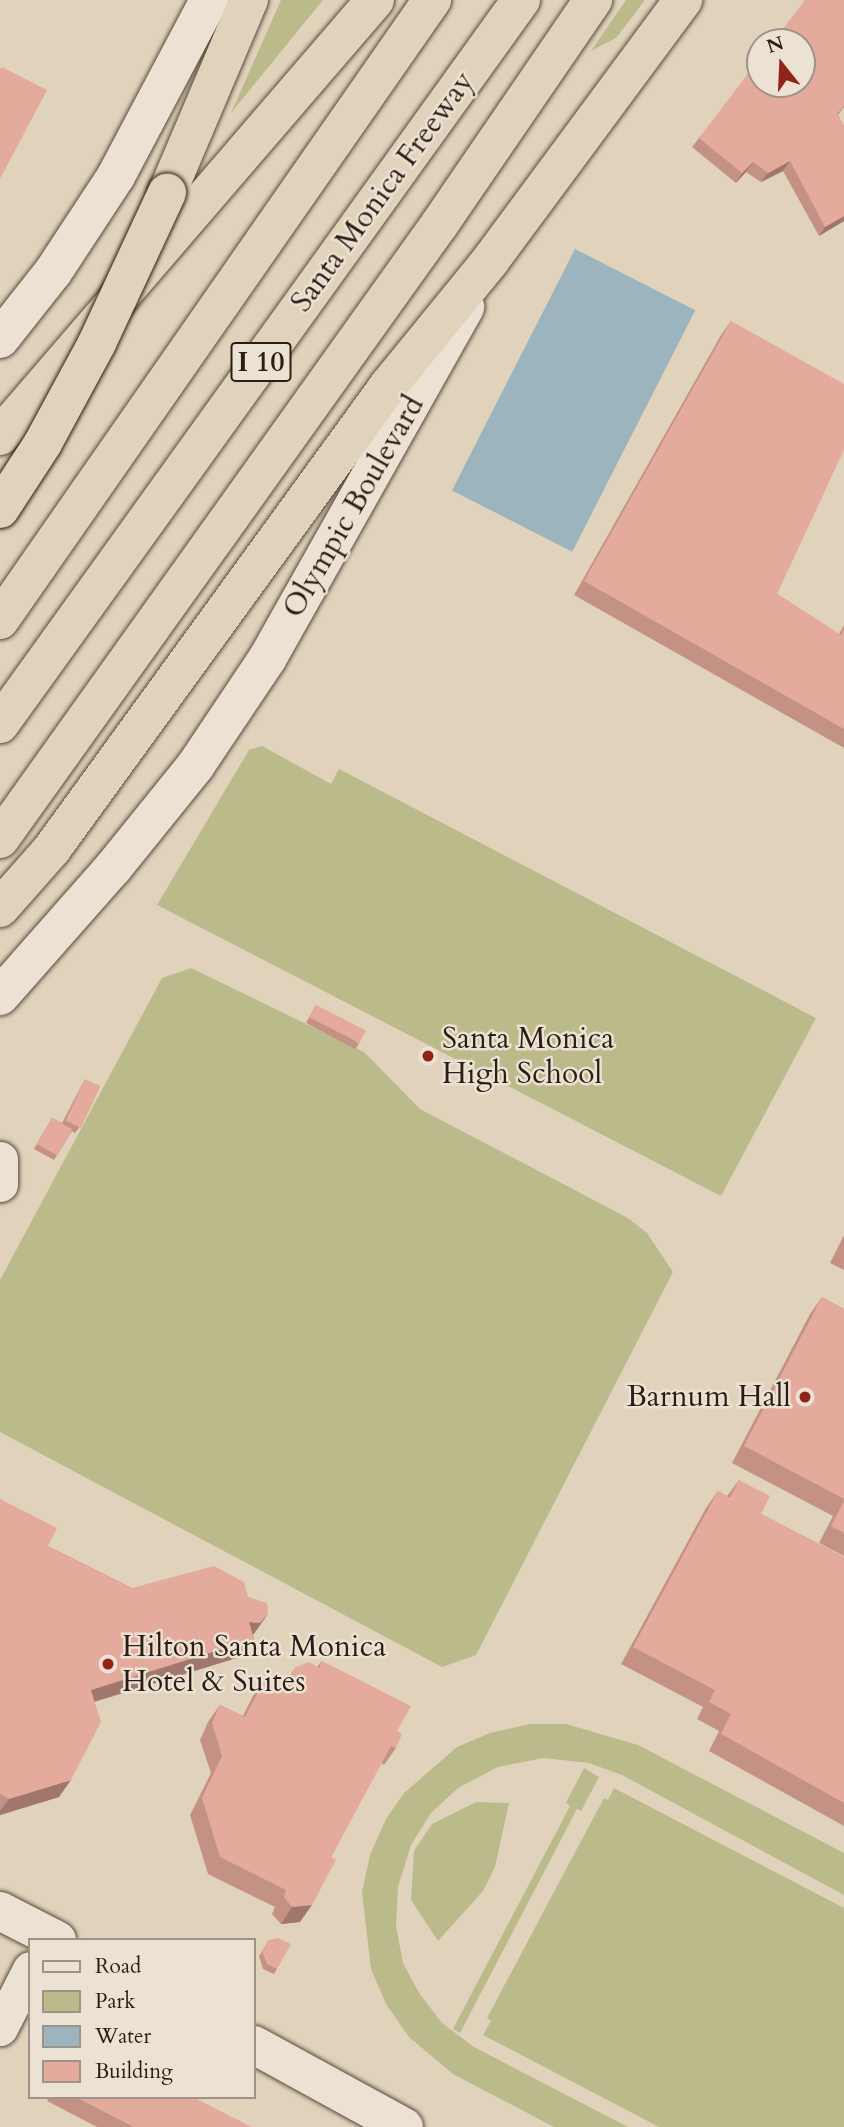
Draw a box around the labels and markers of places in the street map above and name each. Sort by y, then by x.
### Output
place label: Santa Monica High School [442,1021,614,1092]
marker: Santa Monica High School [420,1048,436,1064]
place label: Barnum Hall [626,1379,791,1415]
marker: Barnum Hall [797,1389,813,1405]
place label: Hilton Santa Monica Hotel & Suites [122,1629,386,1700]
marker: Hilton Santa Monica Hotel & Suites [100,1656,116,1672]

